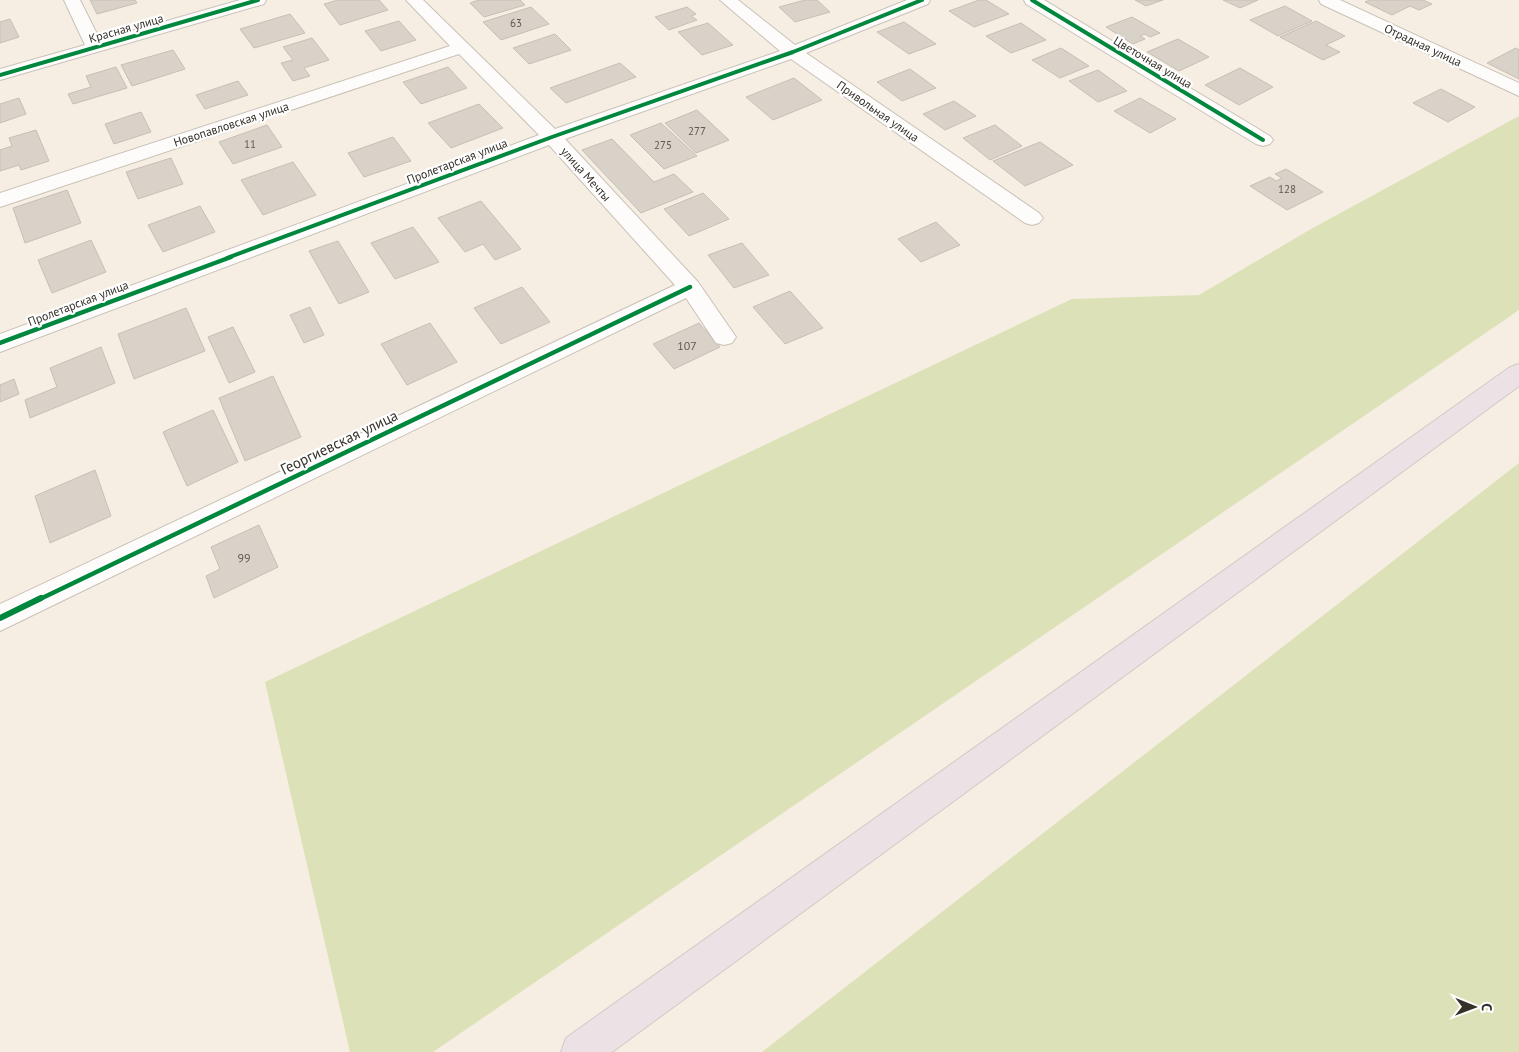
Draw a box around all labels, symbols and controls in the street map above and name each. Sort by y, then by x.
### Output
street label: Красная улица [87,10,165,46]
house number: 63 [510,16,522,30]
street label: Отрадная улица [1382,20,1464,70]
street label: Цветочная улица [1111,33,1195,91]
street label: Привольная улица [834,77,922,145]
street label: Новопавловская улица [171,98,291,150]
house number: 277 [688,124,706,138]
street label: Пролетарская улица [405,135,510,187]
house number: 11 [244,137,256,151]
house number: 275 [654,138,672,152]
street label: улица Мечты [558,144,614,204]
house number: 128 [1278,182,1296,196]
street label: Пролетарская улица [26,277,131,329]
house number: 107 [677,338,697,353]
street label: Георгиевская улица [277,405,401,479]
house number: 99 [237,550,251,565]
north arrow [1449,982,1499,1032]
text: С [1478,1003,1496,1011]

